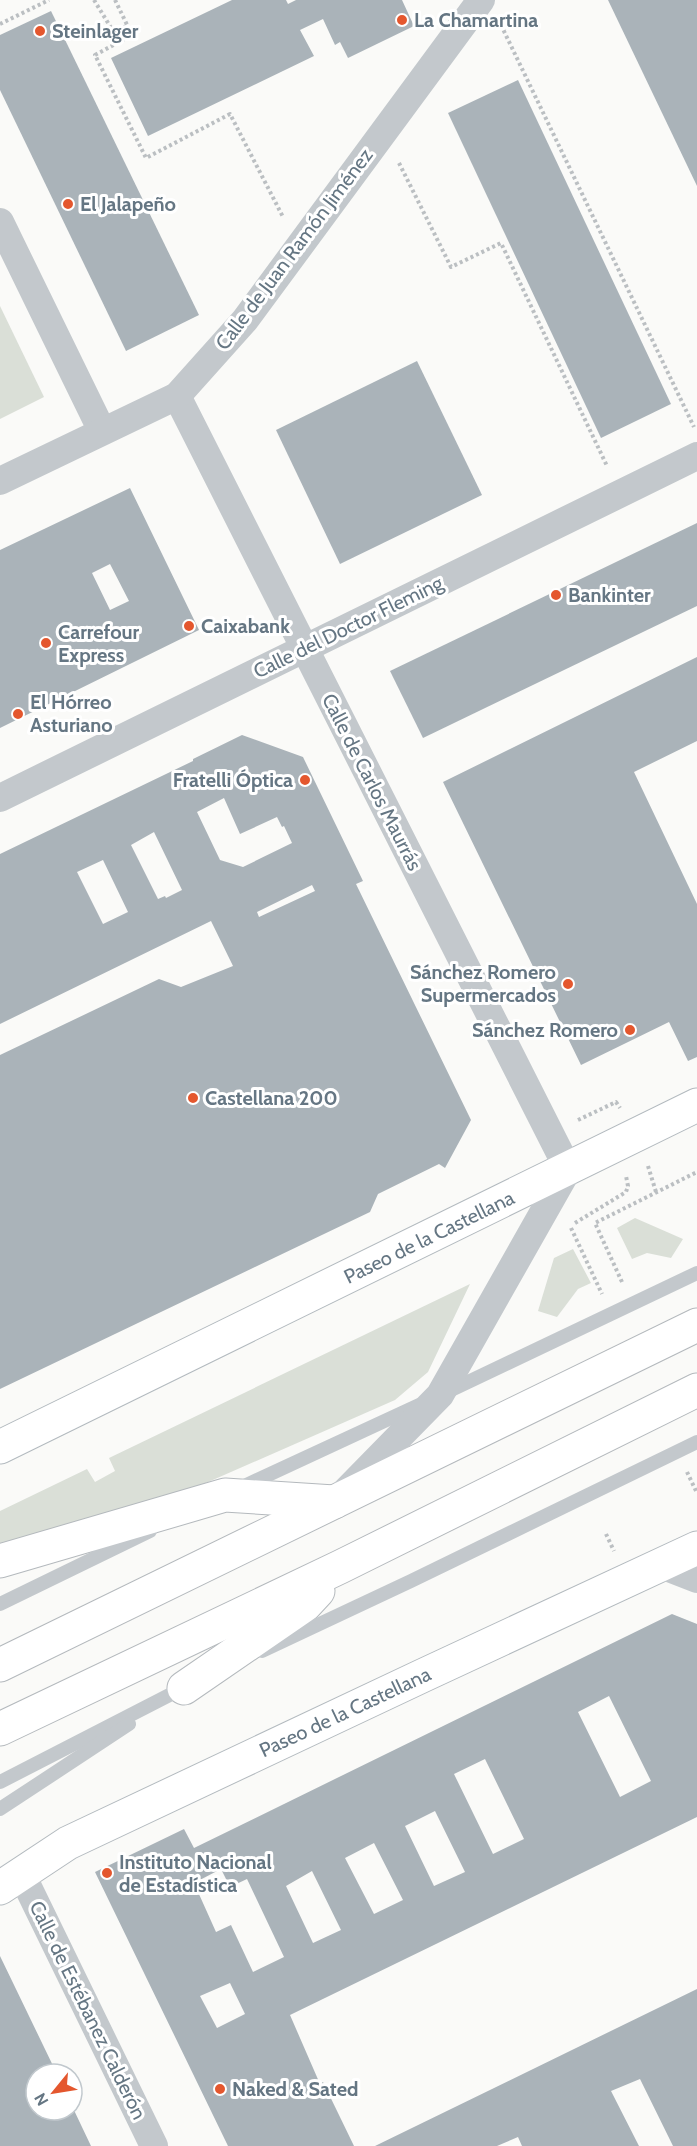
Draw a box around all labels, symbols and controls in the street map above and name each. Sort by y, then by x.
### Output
place label: La Chamartina [414,8,538,32]
marker: La Chamartina [395,13,409,27]
place label: Steinlager [52,19,139,43]
marker: Steinlager [33,24,47,38]
street label: Calle de Juan Ramón Jiménez [210,144,378,354]
place label: El Jalapeño [80,192,176,216]
marker: El Jalapeño [61,197,75,211]
street label: Calle del Doctor Fleming [249,570,448,683]
place label: Bankinter [568,583,651,607]
marker: Bankinter [549,588,563,602]
place label: Caixabank [201,614,290,638]
marker: Caixabank [182,619,196,633]
place label: Carrefour Express [58,620,140,667]
marker: Carrefour Express [39,636,53,650]
place label: El Hórreo Asturiano [30,690,113,737]
street label: Calle de Carlos Maurrás [317,690,427,874]
marker: El Hórreo Asturiano [11,707,25,721]
place label: Fratelli Óptica [173,768,293,792]
marker: Fratelli Óptica [298,773,312,787]
place label: Sánchez Romero Supermercados [410,960,556,1007]
marker: Sánchez Romero Supermercados [561,977,575,991]
place label: Sánchez Romero [472,1018,618,1042]
marker: Sánchez Romero [623,1023,637,1037]
place label: Castellana 200 [205,1086,338,1110]
marker: Castellana 200 [186,1091,200,1105]
street label: Paseo de la Castellana [340,1185,518,1289]
street label: Paseo de la Castellana [255,1662,435,1762]
place label: Instituto Nacional de Estadística [119,1850,272,1897]
marker: Instituto Nacional de Estadística [100,1866,114,1880]
street label: Calle de Estébanez Calderón [25,1897,151,2123]
north arrow [24,2062,84,2122]
place label: Naked & Sated [232,2077,358,2101]
marker: Naked & Sated [213,2082,227,2096]
text: N [30,2090,52,2109]

